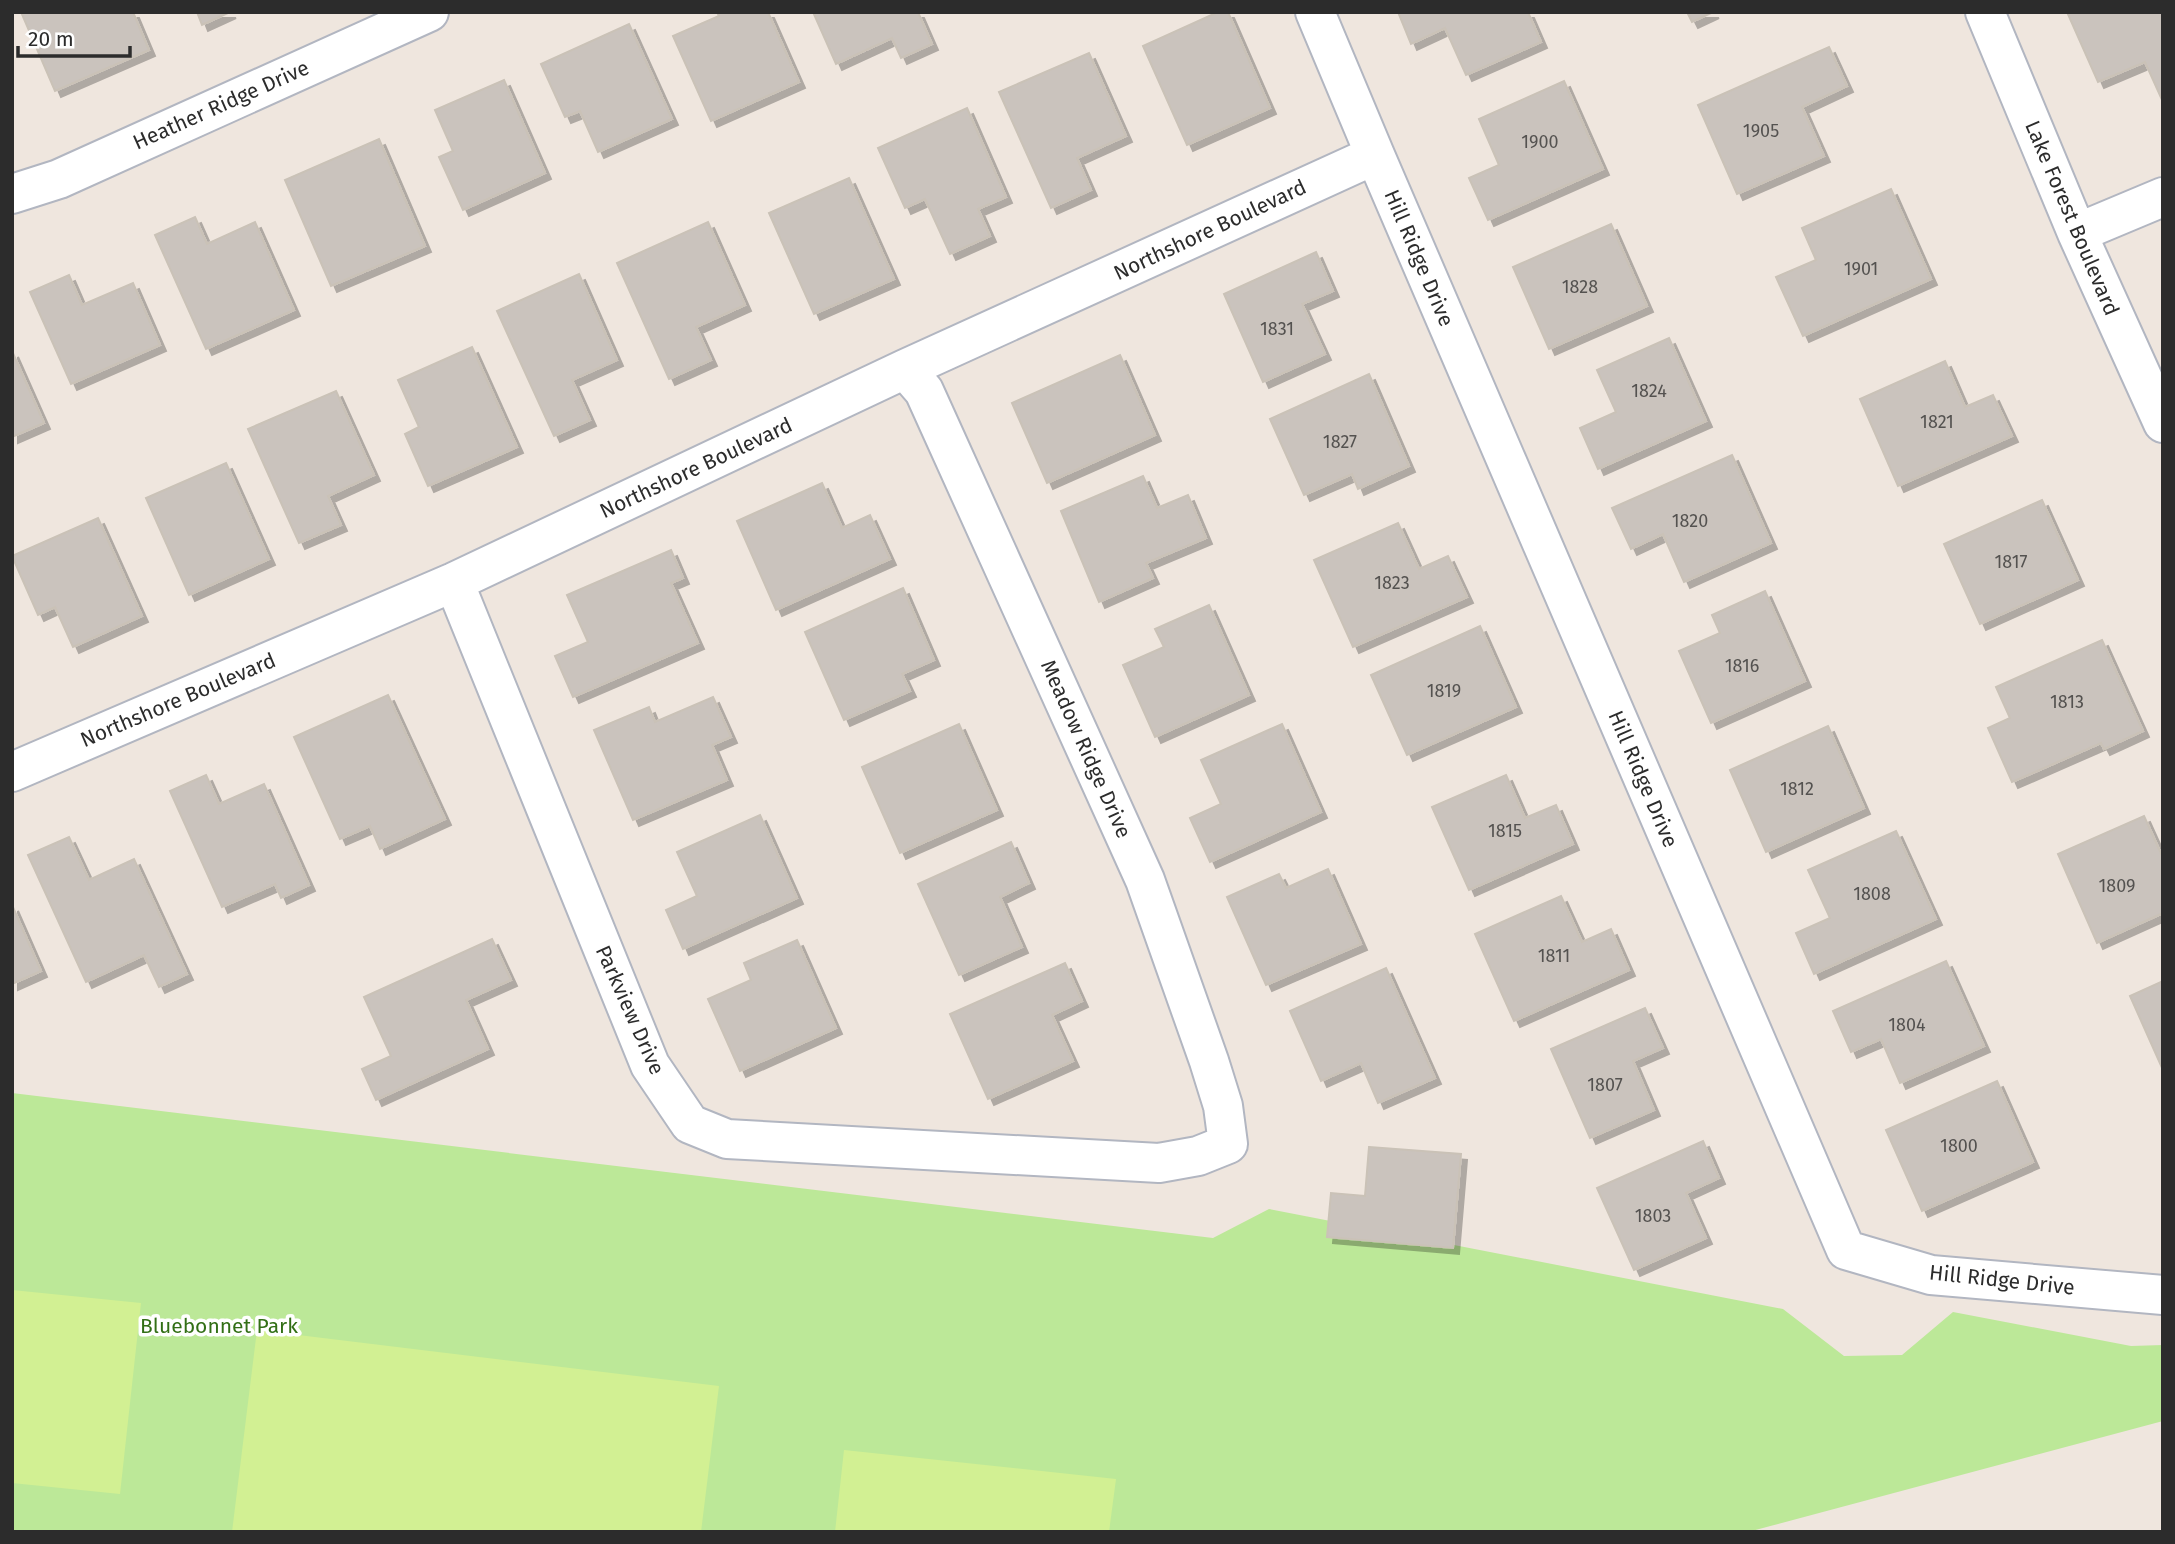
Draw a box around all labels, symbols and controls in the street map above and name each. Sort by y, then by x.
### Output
scale bar [18,14,130,58]
text: 20 m [28,26,74,52]
street label: Heather Ridge Drive [129,54,313,156]
street label: Lake Forest Boulevard [2019,117,2125,319]
house number: 1905 [1743,120,1779,142]
house number: 1900 [1521,131,1559,153]
street label: Northshore Boulevard [1110,174,1310,286]
street label: Hill Ridge Drive [1378,186,1460,330]
house number: 1901 [1844,258,1878,280]
house number: 1828 [1562,276,1598,298]
house number: 1831 [1260,318,1294,340]
house number: 1824 [1631,380,1667,402]
house number: 1821 [1920,411,1954,433]
street label: Northshore Boulevard [596,412,796,524]
house number: 1827 [1323,431,1357,453]
house number: 1820 [1672,510,1708,532]
house number: 1817 [1995,551,2027,573]
house number: 1823 [1374,572,1410,594]
street label: Northshore Boulevard [76,647,280,753]
house number: 1816 [1725,655,1759,677]
street label: Meadow Ridge Drive [1035,656,1137,842]
house number: 1819 [1427,680,1461,702]
house number: 1813 [2050,691,2084,713]
street label: Hill Ridge Drive [1602,707,1684,851]
house number: 1812 [1780,778,1814,800]
house number: 1815 [1488,820,1522,842]
house number: 1809 [2098,875,2136,897]
house number: 1808 [1853,883,1891,905]
street label: Parkview Drive [590,941,670,1079]
house number: 1811 [1538,945,1570,967]
house number: 1804 [1888,1014,1926,1036]
house number: 1807 [1587,1074,1623,1096]
house number: 1800 [1940,1135,1978,1157]
house number: 1803 [1635,1205,1671,1227]
street label: Hill Ridge Drive [1928,1259,2076,1301]
park label: Bluebonnet Park [140,1313,298,1339]

